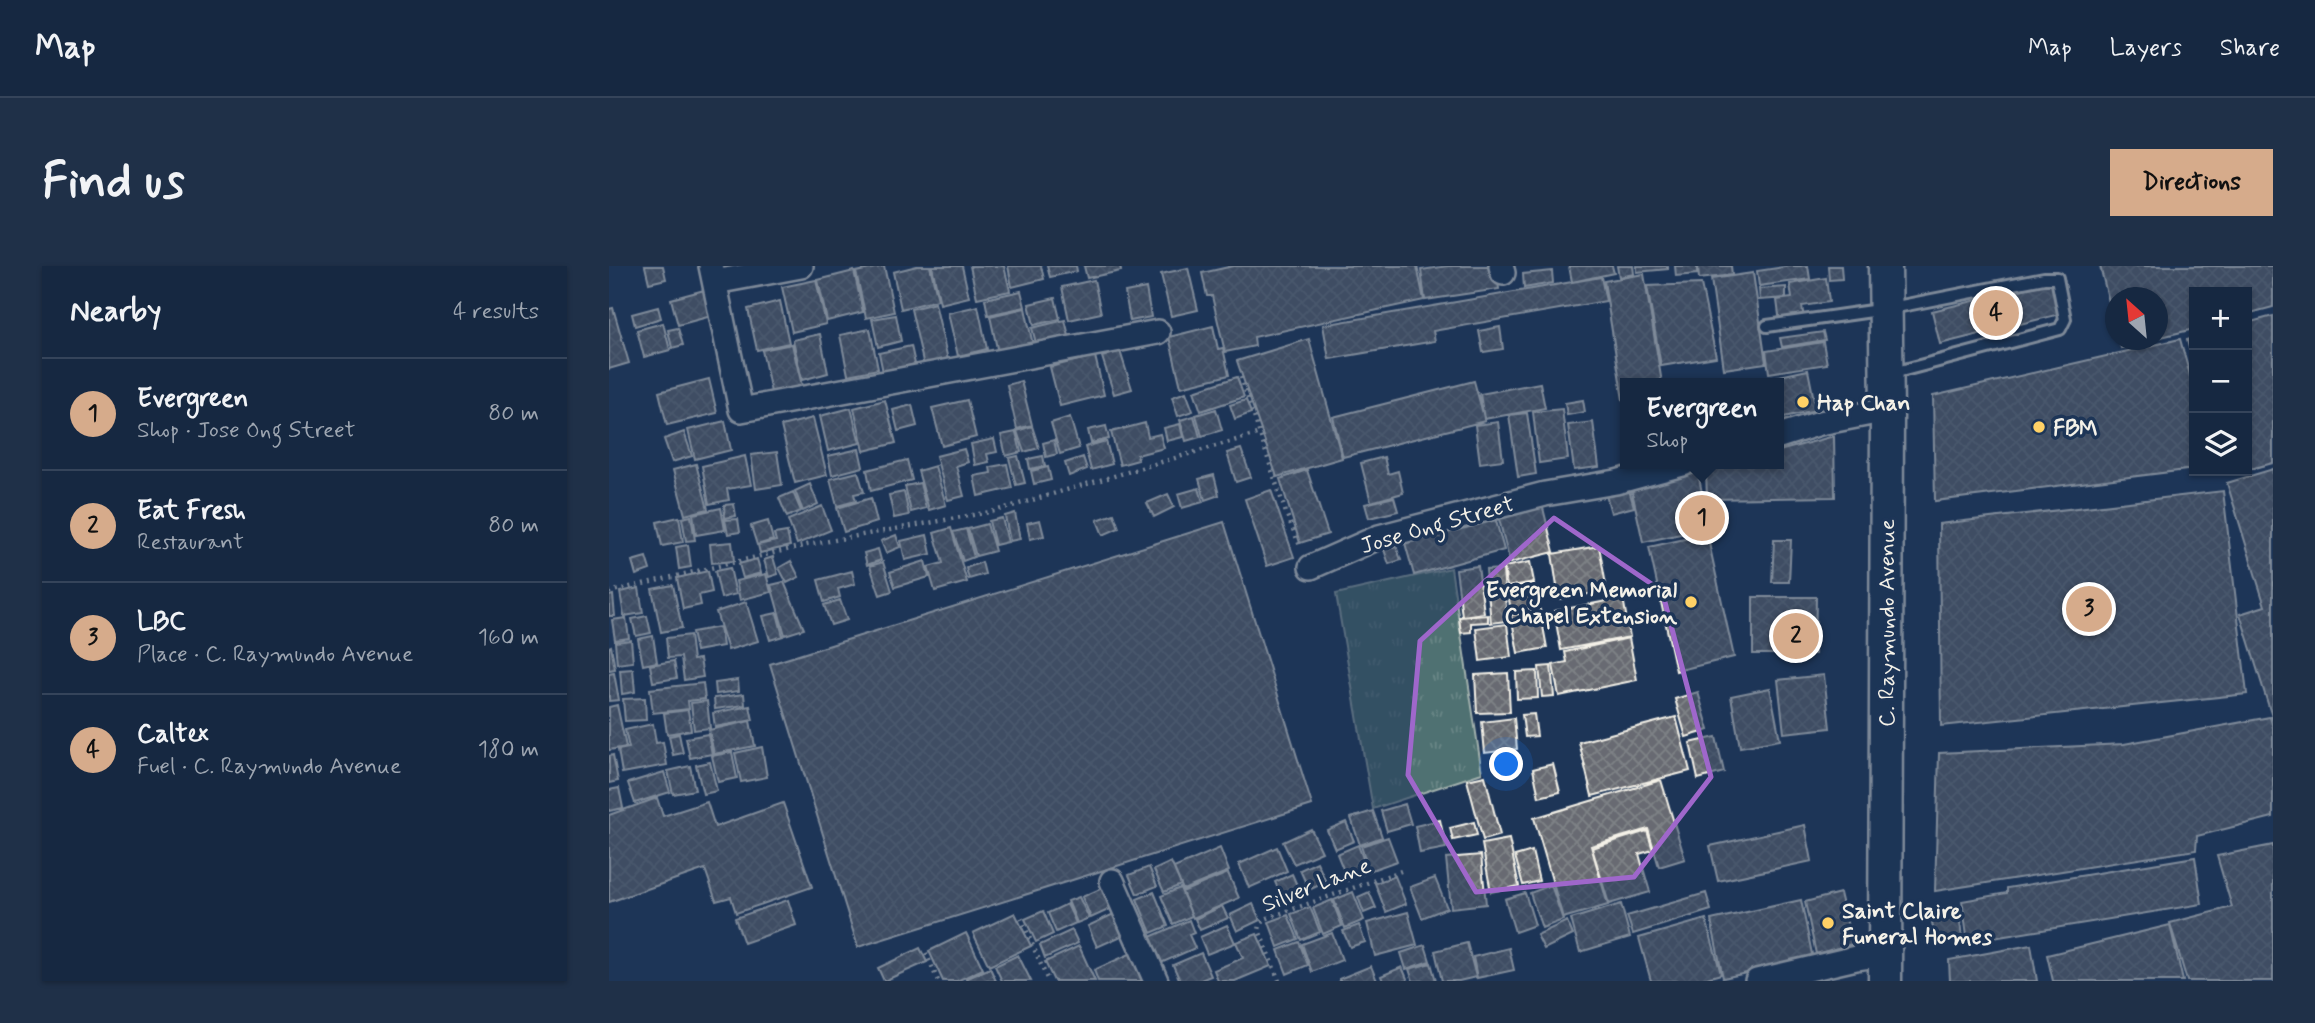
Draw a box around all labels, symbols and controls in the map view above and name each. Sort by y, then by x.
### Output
text: Map [35,26,95,70]
text: Map [2028,33,2072,64]
text: Layers [2110,33,2182,64]
text: Share [2220,33,2280,64]
button: Directions [2110,149,2273,216]
text: Find us [42,150,185,215]
pin: 4 [1973,287,2019,339]
north arrow [2105,287,2168,350]
map controls [2189,287,2252,476]
button: + [2189,287,2252,350]
text: Nearby [70,292,161,331]
text: 4 results [453,297,539,327]
button: − [2189,350,2252,413]
popup [1620,378,1784,469]
text: Evergreen [137,382,248,416]
place label: Hap Chan [1817,389,1910,419]
text: Evergreen [1646,392,1758,426]
marker: Hap Chan [1795,394,1811,410]
text: 1 [88,399,98,429]
text: 80 m [488,399,539,429]
button: layers [2189,413,2252,476]
place label: FBM [2053,414,2098,444]
text: Shop · Jose Ong Street [137,416,355,446]
marker: FBM [2031,419,2047,435]
text: Shop [1646,426,1689,456]
street label: Jose Ong Street [1357,490,1519,564]
pin: 1 [1679,492,1725,544]
text: Eat Fresh [137,494,246,528]
text: 2 [87,511,99,541]
text: 80 m [488,511,539,541]
street label: C. Raymundo Avenue [1873,519,1903,727]
text: Restaurant [137,528,244,558]
place label: Evergreen Memorial Chapel Extension [1485,576,1678,632]
pin: 3 [2066,583,2112,635]
marker: Evergreen Memorial Chapel Extension [1683,594,1699,610]
text: LBC [137,606,186,640]
pin: 2 [1773,610,1819,662]
text: 3 [88,623,98,653]
text: 160 m [478,623,539,653]
text: Place · C. Raymundo Avenue [137,640,413,670]
text: Caltex [137,718,209,752]
text: 4 [86,735,100,765]
text: 180 m [478,735,539,765]
your location [1489,747,1523,781]
text: Fuel · C. Raymundo Avenue [137,752,401,782]
street label: Silver Lane [1258,851,1376,920]
place label: Saint Claire Funeral Homes [1842,897,1993,953]
marker: Saint Claire Funeral Homes [1820,915,1836,931]

